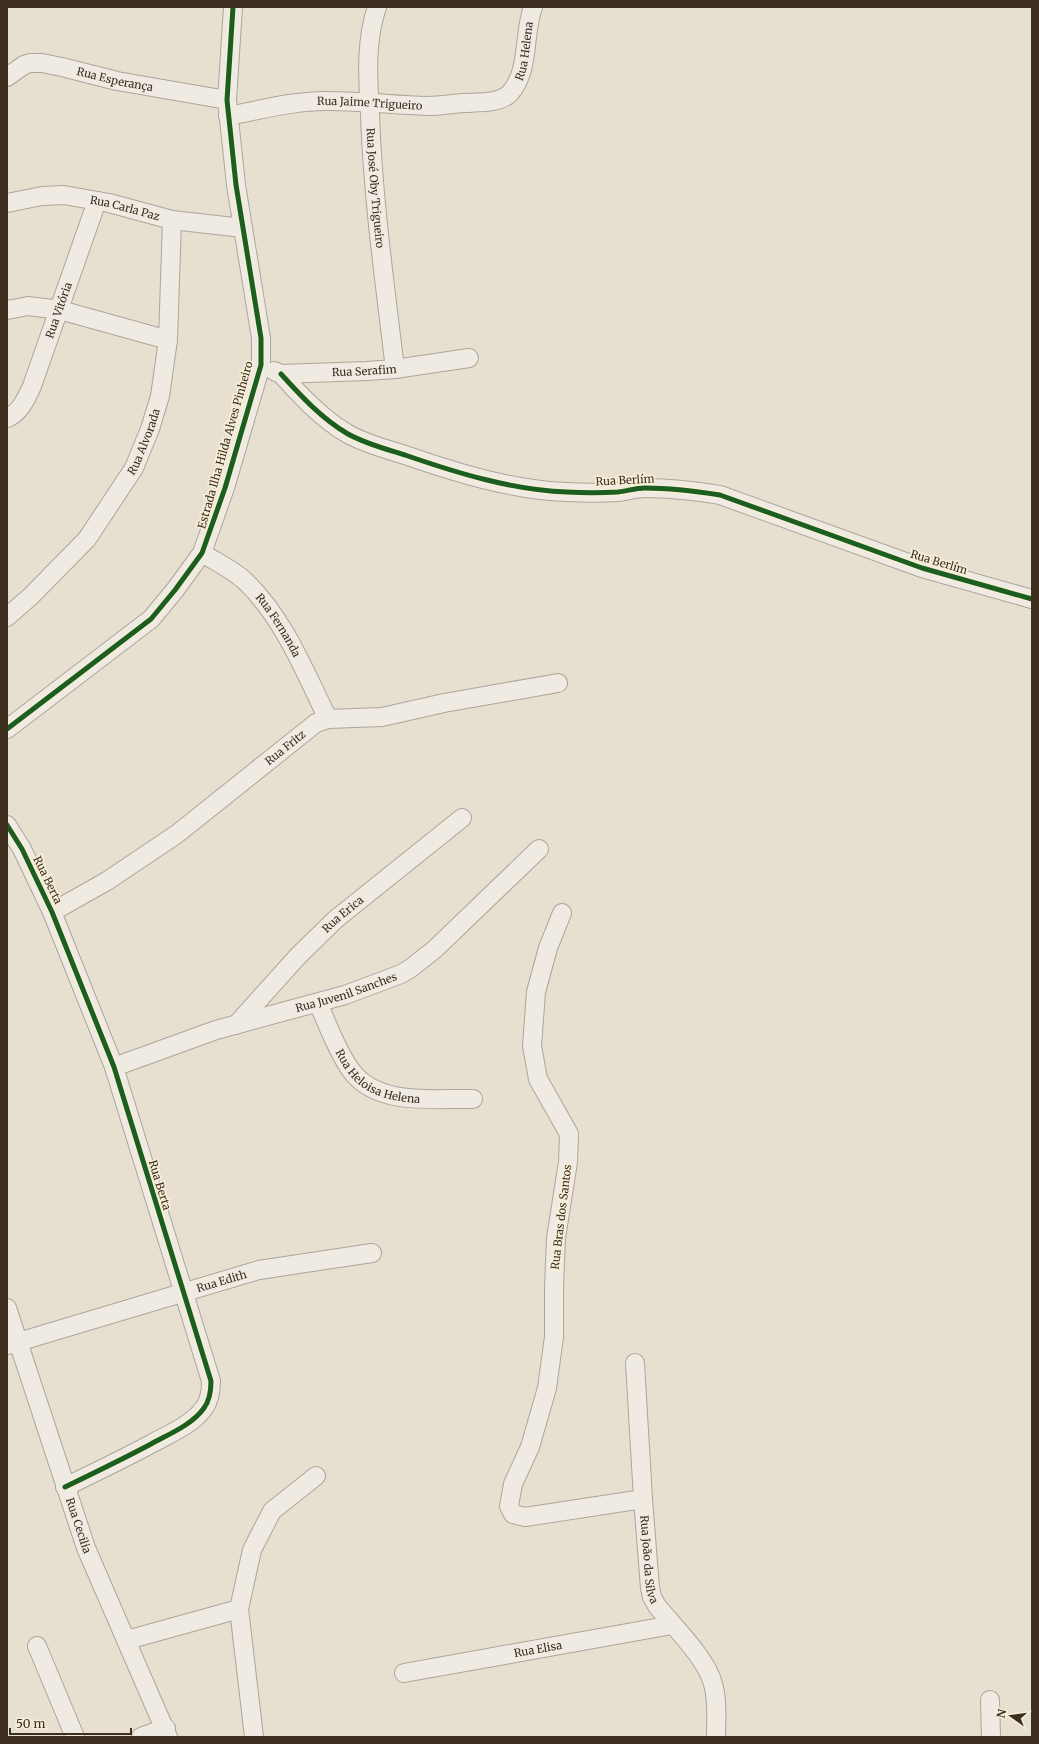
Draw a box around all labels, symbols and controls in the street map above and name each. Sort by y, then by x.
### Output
street label: Rua Helena [512,20,536,83]
street label: Rua Esperança [75,64,154,94]
street label: Rua Jaime Trigueiro [317,94,423,113]
street label: Rua José Oby Trigueiro [364,127,387,249]
street label: Rua Carla Paz [89,193,161,223]
street label: Rua Vitória [42,280,75,340]
street label: Estrada Ilha Hilda Alves Pinheiro [194,359,256,530]
street label: Rua Serafim [332,362,397,379]
street label: Rua Alvorada [124,407,163,478]
street label: Rua Berlím [595,471,655,489]
street label: Rua Berlím [909,547,969,577]
street label: Rua Fernanda [253,590,304,660]
street label: Rua Fritz [262,727,308,768]
street label: Rua Berta [30,854,66,906]
street label: Rua Erica [319,893,366,936]
street label: Rua Juvenil Sanches [294,969,399,1015]
street label: Rua Heloisa Helena [332,1047,421,1106]
street label: Rua Berta [146,1158,174,1212]
street label: Rua Bras dos Santos [548,1164,574,1270]
street label: Rua Edith [195,1267,249,1295]
street label: Rua Cecilia [63,1496,95,1556]
street label: Rua João da Silva [637,1515,661,1606]
street label: Rua Elisa [513,1638,563,1660]
north arrow [991,1696,1031,1736]
text: N [993,1707,1009,1719]
scale bar [10,1710,131,1736]
text: 50 m [16,1716,45,1731]

